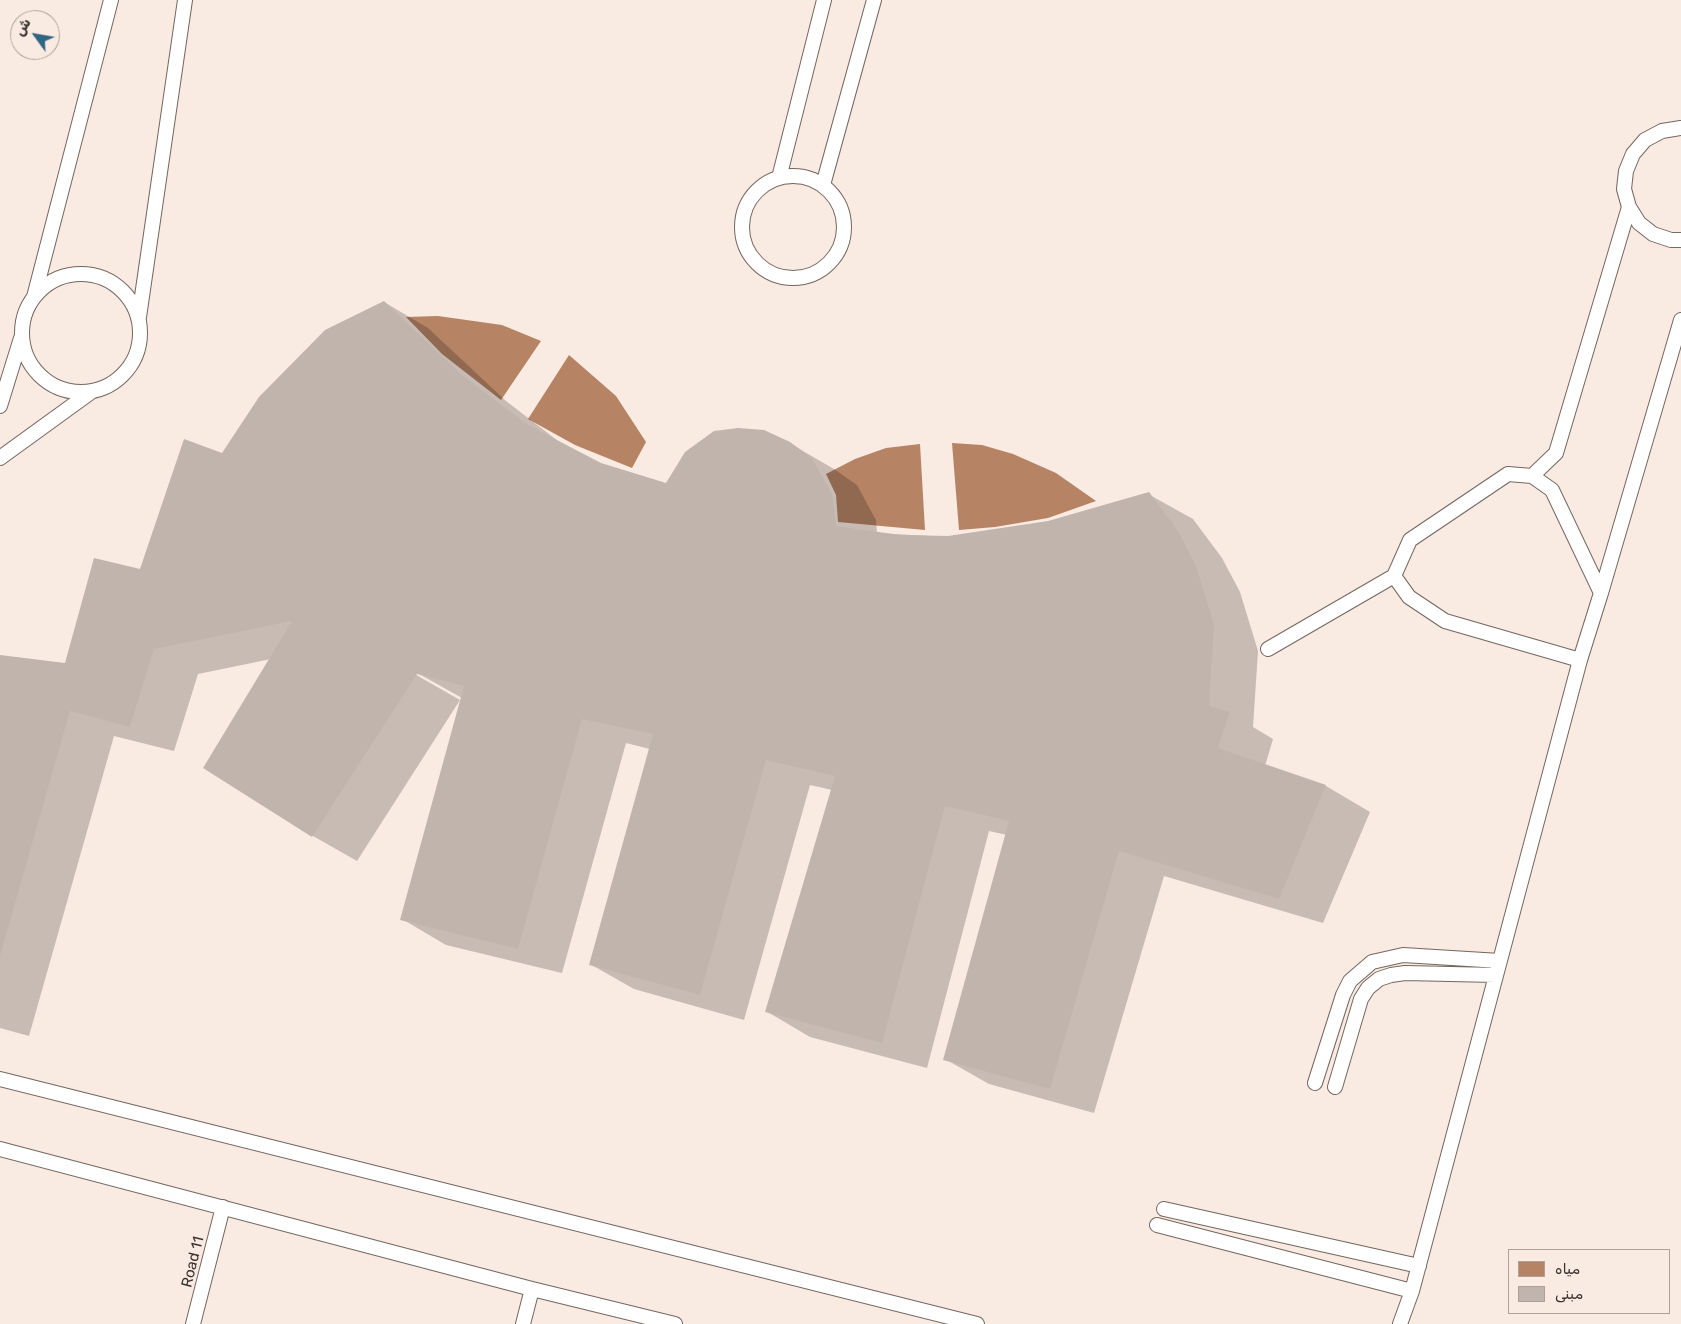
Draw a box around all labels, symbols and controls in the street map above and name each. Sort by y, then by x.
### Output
north arrow [10,10,60,60]
text: ش [11,15,35,39]
street label: Road 11 [178,1235,208,1289]
legend [1508,1249,1671,1314]
text: مياه [1555,1260,1580,1278]
text: مبنى [1555,1285,1583,1303]

